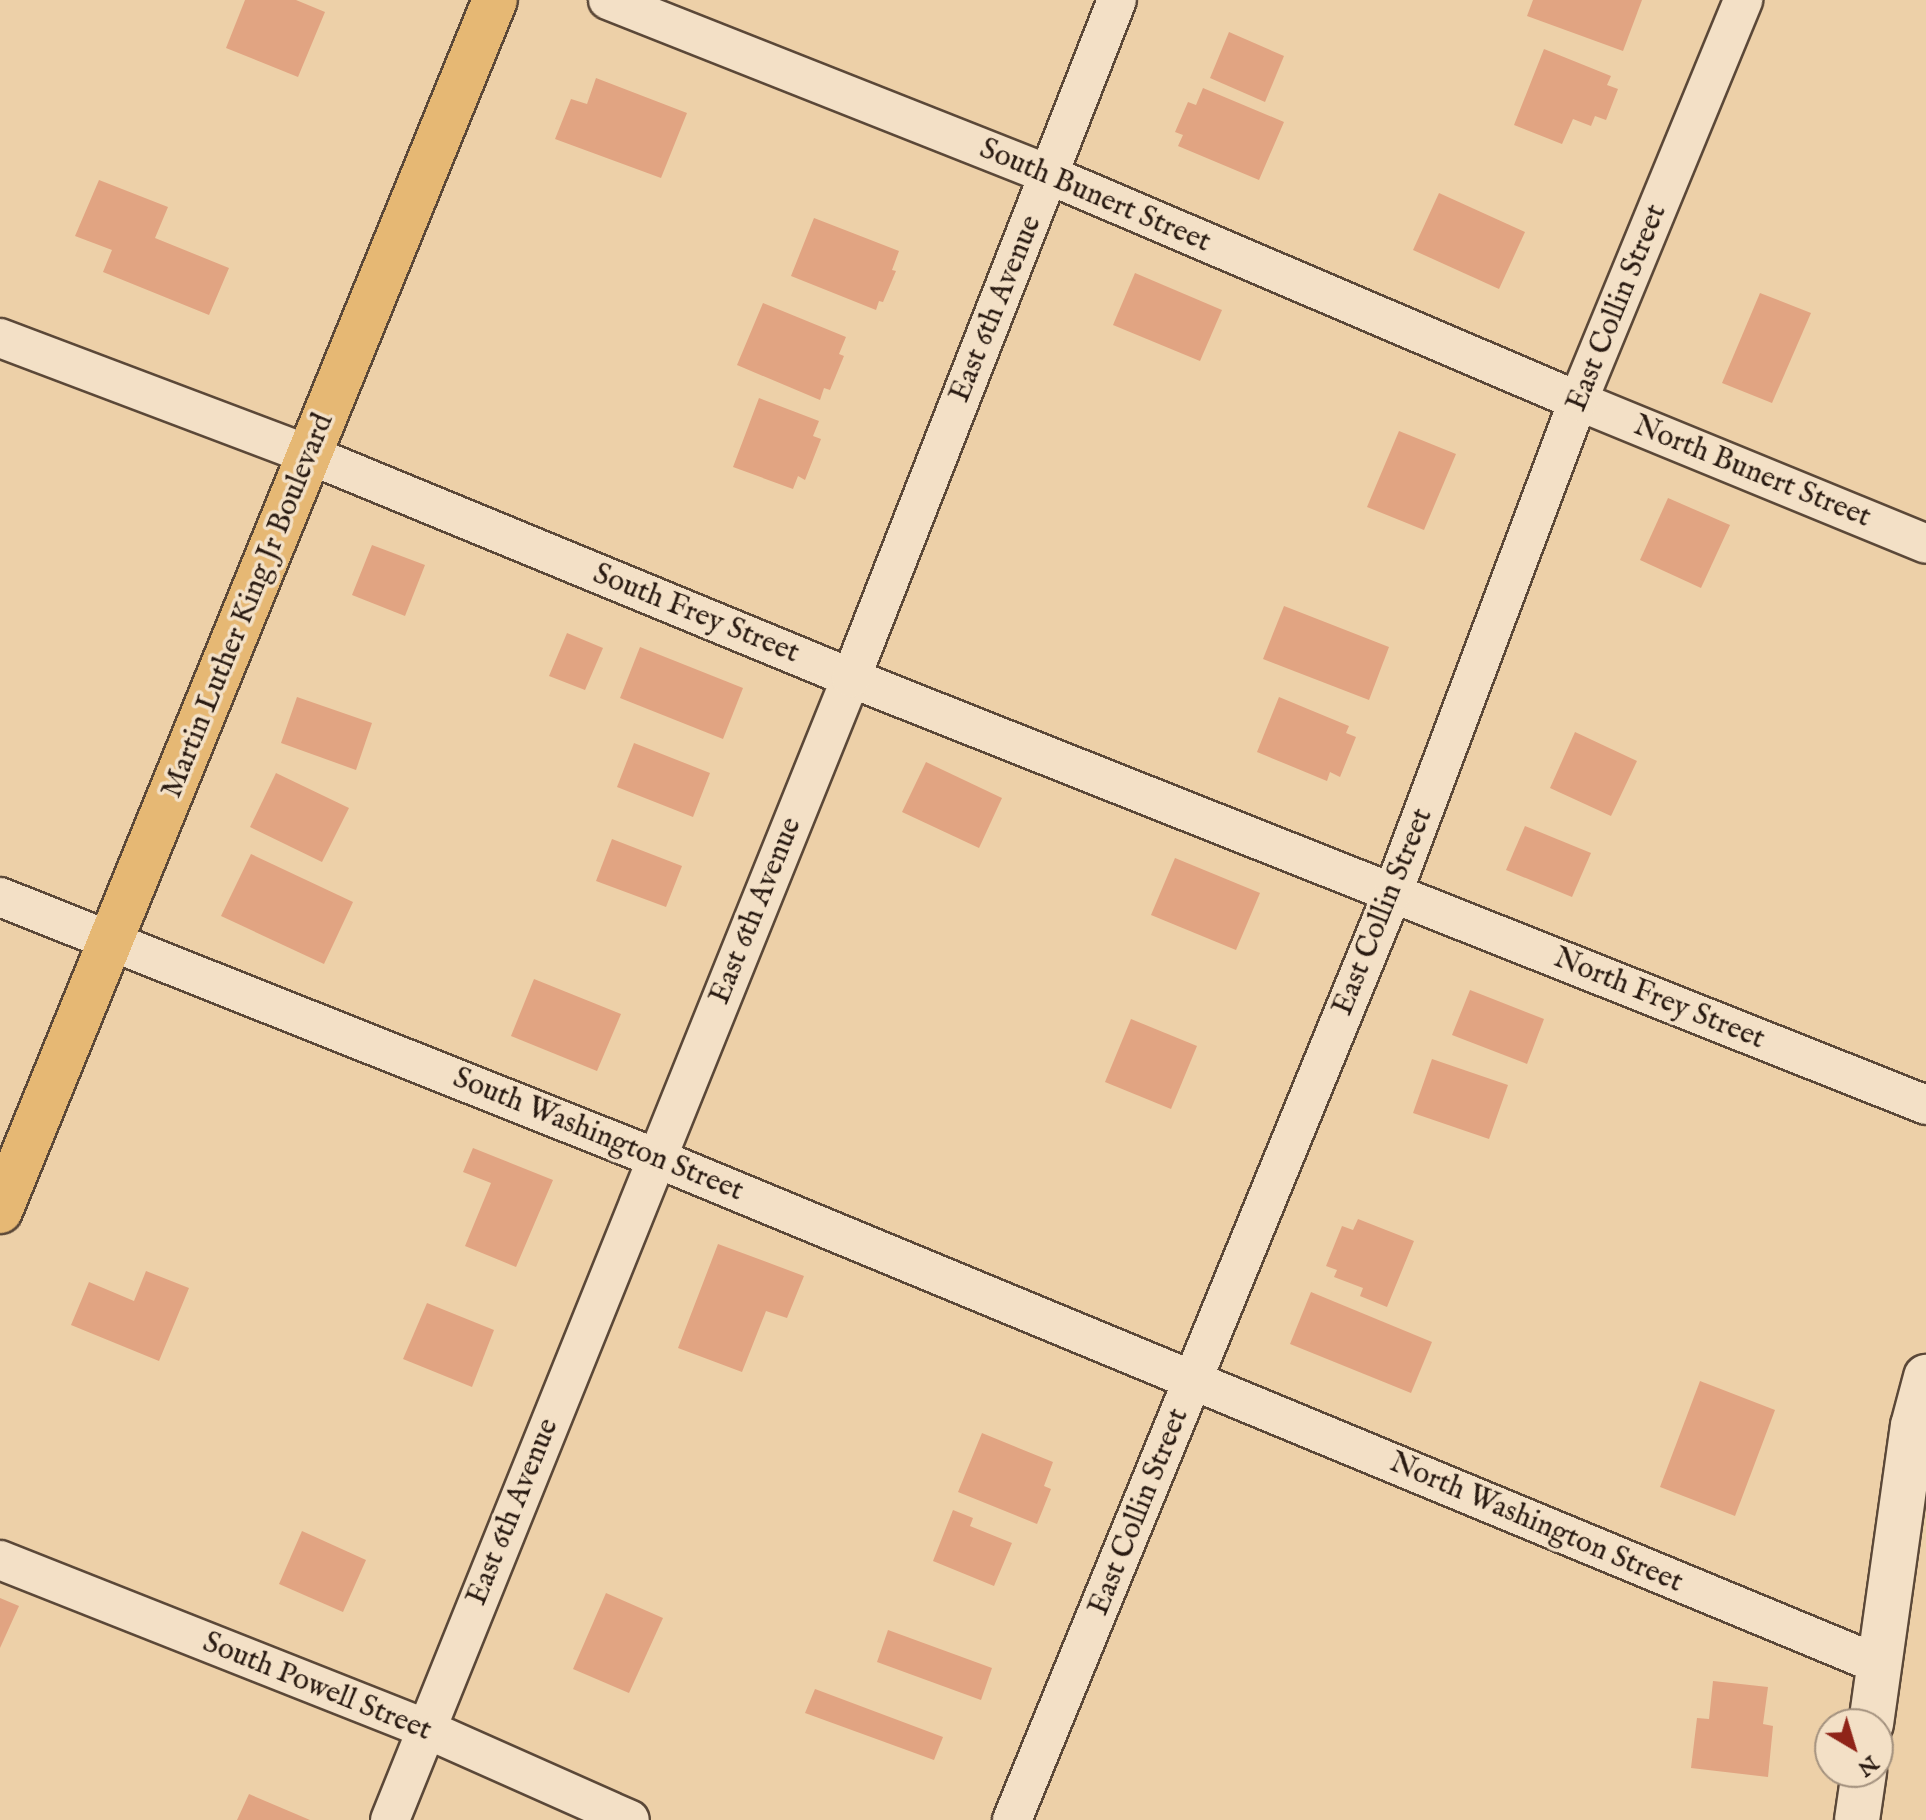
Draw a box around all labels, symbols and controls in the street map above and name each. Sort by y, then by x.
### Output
street label: South Bunert Street [974,131,1216,261]
street label: East Collin Street [1559,199,1675,417]
street label: East 6th Avenue [942,210,1050,408]
street label: North Bunert Street [1628,408,1876,536]
street label: Martin Luther King Jr Boulevard [154,409,342,803]
street label: South Frey Street [588,556,804,672]
street label: East Collin Street [1325,803,1441,1021]
street label: East 6th Avenue [702,812,810,1010]
street label: North Frey Street [1548,940,1770,1058]
street label: South Washington Street [448,1060,748,1210]
street label: East Collin Street [1081,1403,1197,1621]
street label: East 6th Avenue [459,1413,567,1611]
street label: North Washington Street [1384,1445,1688,1601]
street label: South Powell Street [197,1625,437,1749]
north arrow [1814,1708,1894,1788]
text: N [1851,1748,1884,1782]

